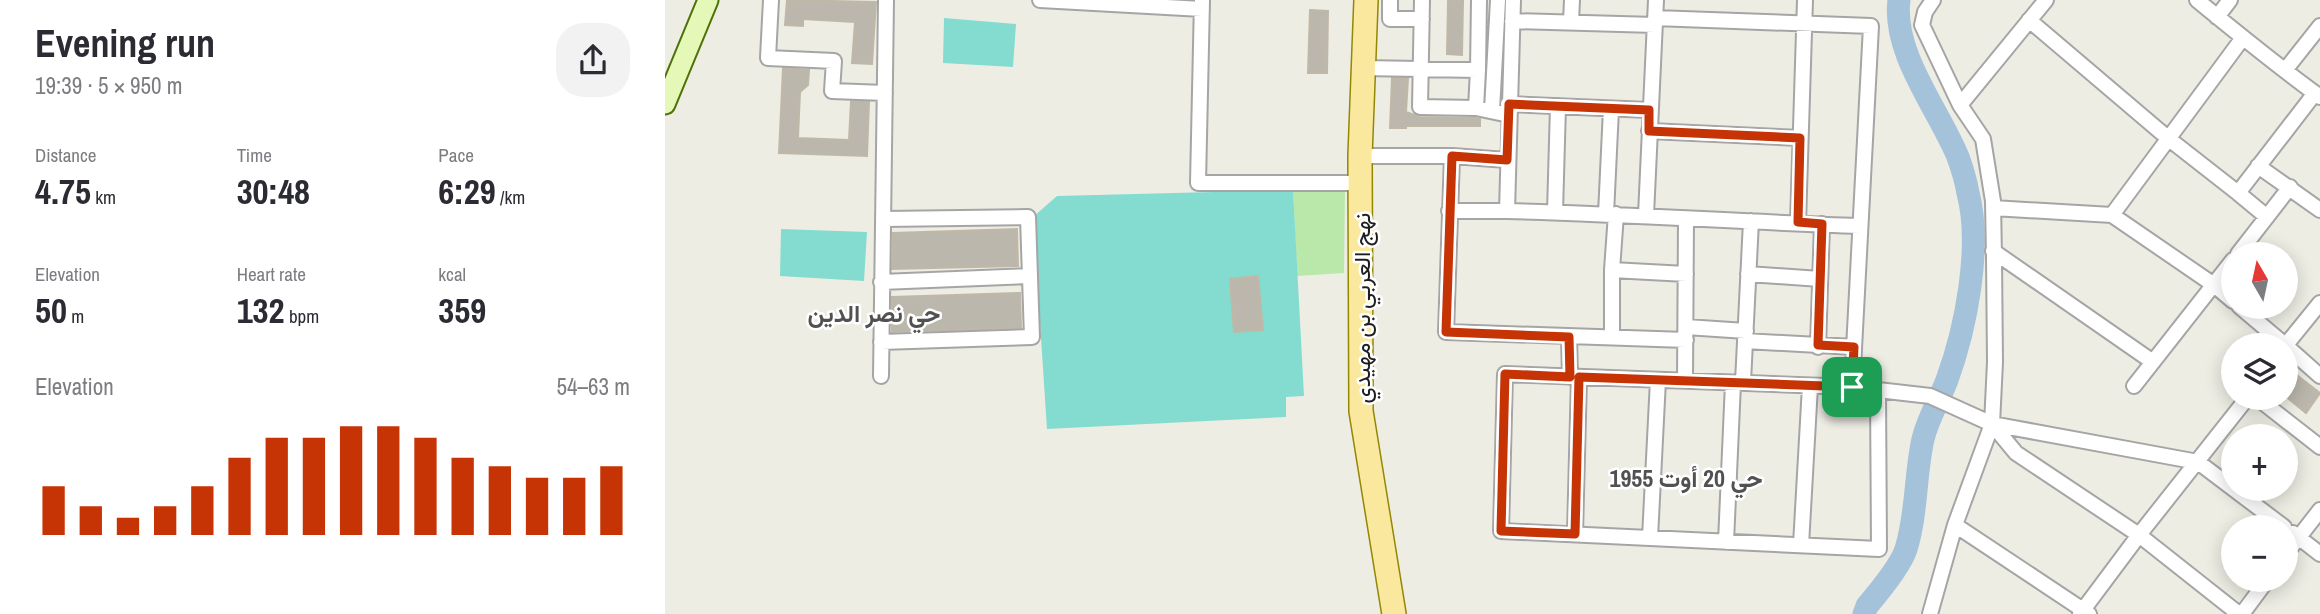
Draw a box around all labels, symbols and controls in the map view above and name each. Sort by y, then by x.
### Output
text: Evening run [35,18,215,69]
button: share [556,23,630,97]
text: 19:39 · 5 × 950 m [35,70,182,101]
text: Distance [35,142,96,168]
text: Time [237,142,272,168]
text: Pace [438,142,474,168]
text: 4.75 [35,168,91,215]
text: 30:48 [237,168,310,215]
text: 6:29 [438,168,496,215]
text: km [91,184,116,210]
text: /km [496,184,525,210]
street label: نهج العربي بن مهيدي [1346,213,1381,403]
north arrow [2221,242,2298,318]
map controls [2221,242,2298,592]
text: Elevation [35,261,100,287]
text: Heart rate [237,261,306,287]
text: kcal [438,261,466,287]
text: 50 [35,287,67,334]
text: 132 [237,287,285,334]
text: 359 [438,287,486,334]
district label: حي نصر الدين [808,297,940,334]
text: m [67,303,84,329]
text: bpm [285,303,319,329]
button: layers [2221,333,2298,410]
pin [1822,357,1882,417]
icon: arrive [1833,368,1871,406]
text: Elevation [35,371,114,402]
text: 54–63 m [557,371,630,402]
button: + [2221,424,2298,501]
district label: حي 20 أوت 1955 [1609,462,1763,499]
button: − [2221,515,2298,592]

